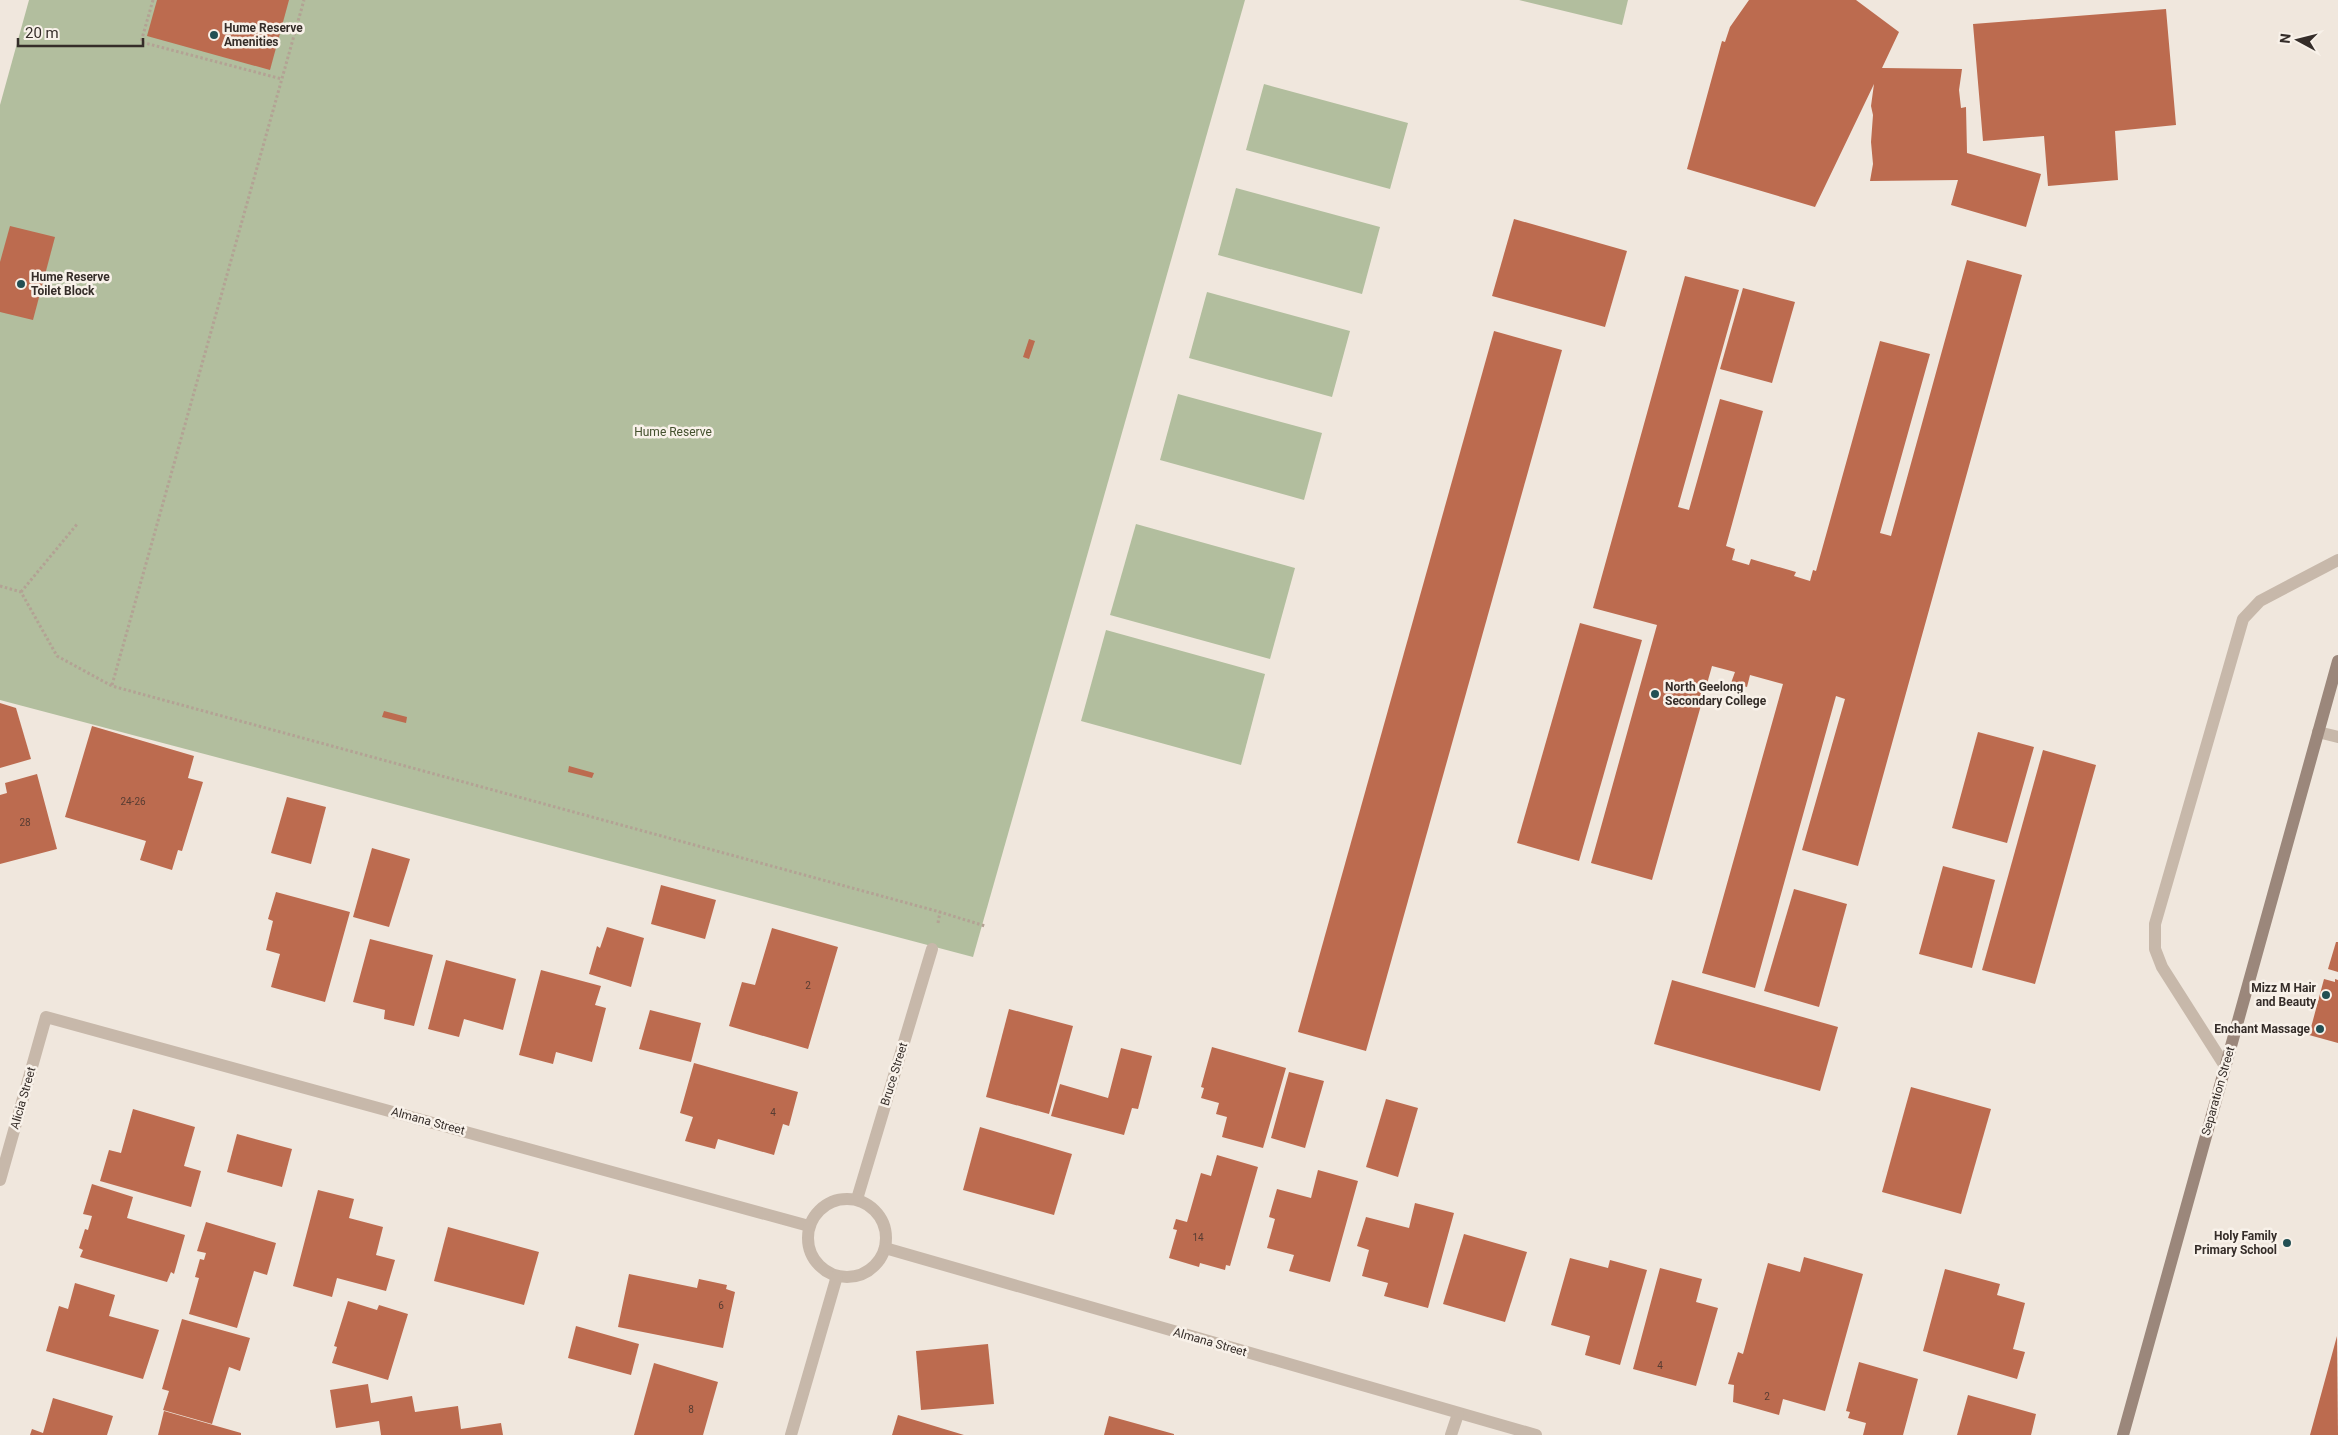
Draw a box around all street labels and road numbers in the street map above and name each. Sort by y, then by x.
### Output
street label: Bruce Street [878,1041,910,1107]
street label: Separation Street [2199,1045,2237,1137]
street label: Alicia Street [7,1065,39,1131]
street label: Almana Street [390,1104,466,1138]
street label: Almana Street [1172,1325,1248,1359]

